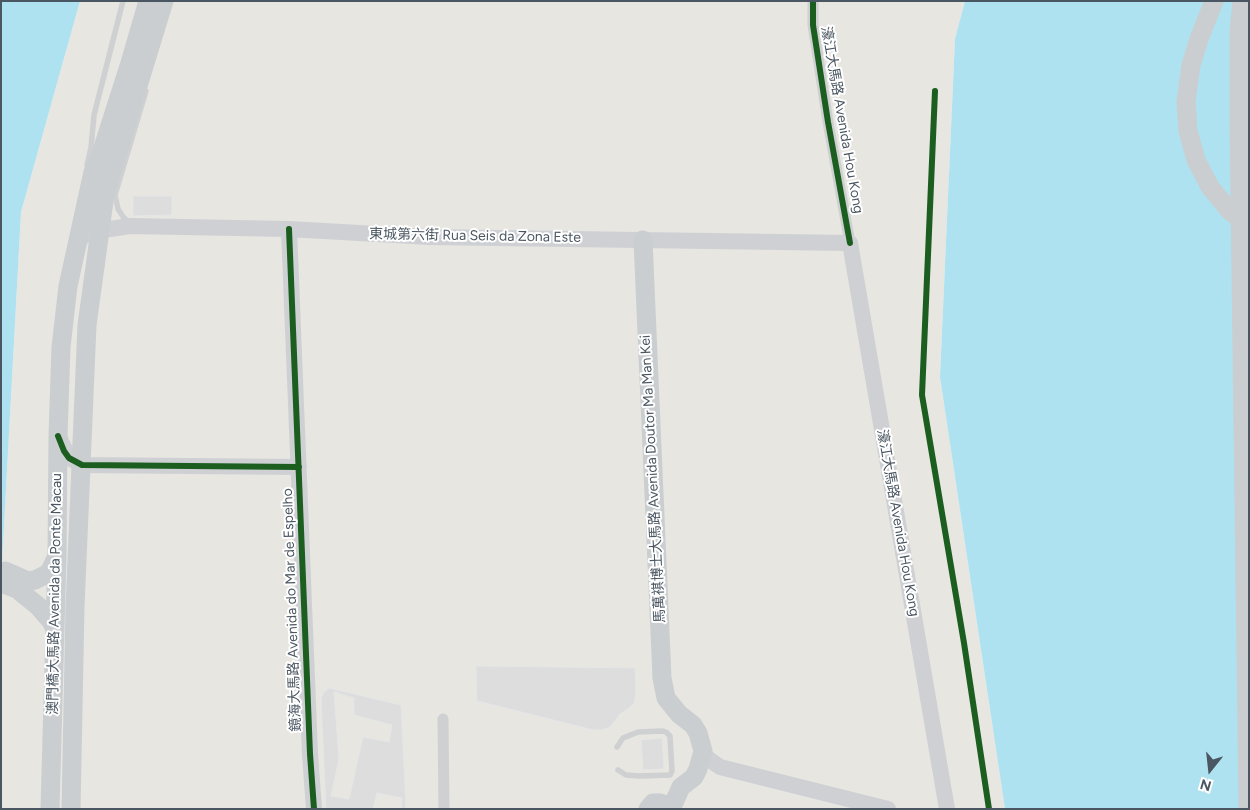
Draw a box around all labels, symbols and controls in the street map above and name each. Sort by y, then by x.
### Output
street label: 濠江大馬路 Avenida Hou Kong [817,25,867,215]
street label: 東城第六街 Rua Seis da Zona Este [369,226,581,246]
street label: 馬萬祺博士大馬路 Avenida Doutor Ma Man Kei [637,334,669,624]
street label: 濠江大馬路 Avenida Hou Kong [873,428,923,618]
street label: 澳門橋大馬路 Avenida da Ponte Macau [44,473,66,715]
street label: 鏡海大馬路 Avenida do Mar de Espelho [279,488,305,732]
north arrow [1185,745,1235,795]
text: N [1198,775,1213,795]

